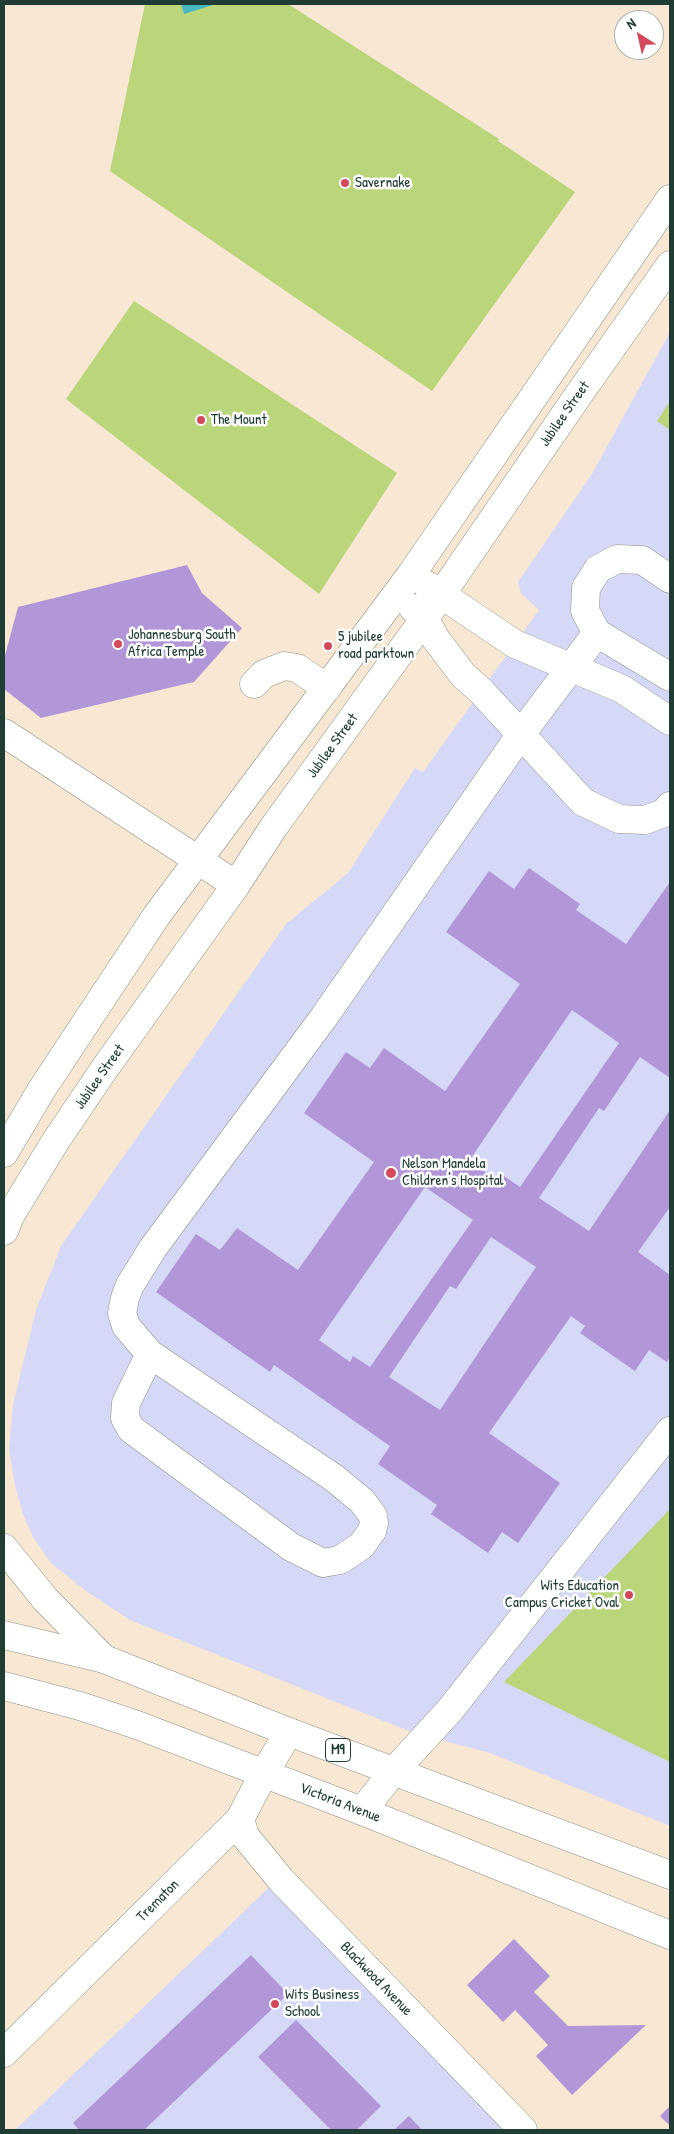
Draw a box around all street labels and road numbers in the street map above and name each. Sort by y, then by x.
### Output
street label: Jubilee Street [536,378,594,450]
street label: Jubilee Street [304,710,362,782]
street label: Jubilee Street [71,1041,129,1113]
road number: M9 [326,1738,350,1762]
street label: Victoria Avenue [297,1779,383,1827]
street label: Trematon [133,1876,183,1926]
street label: Blackwood Avenue [336,1938,416,2020]

